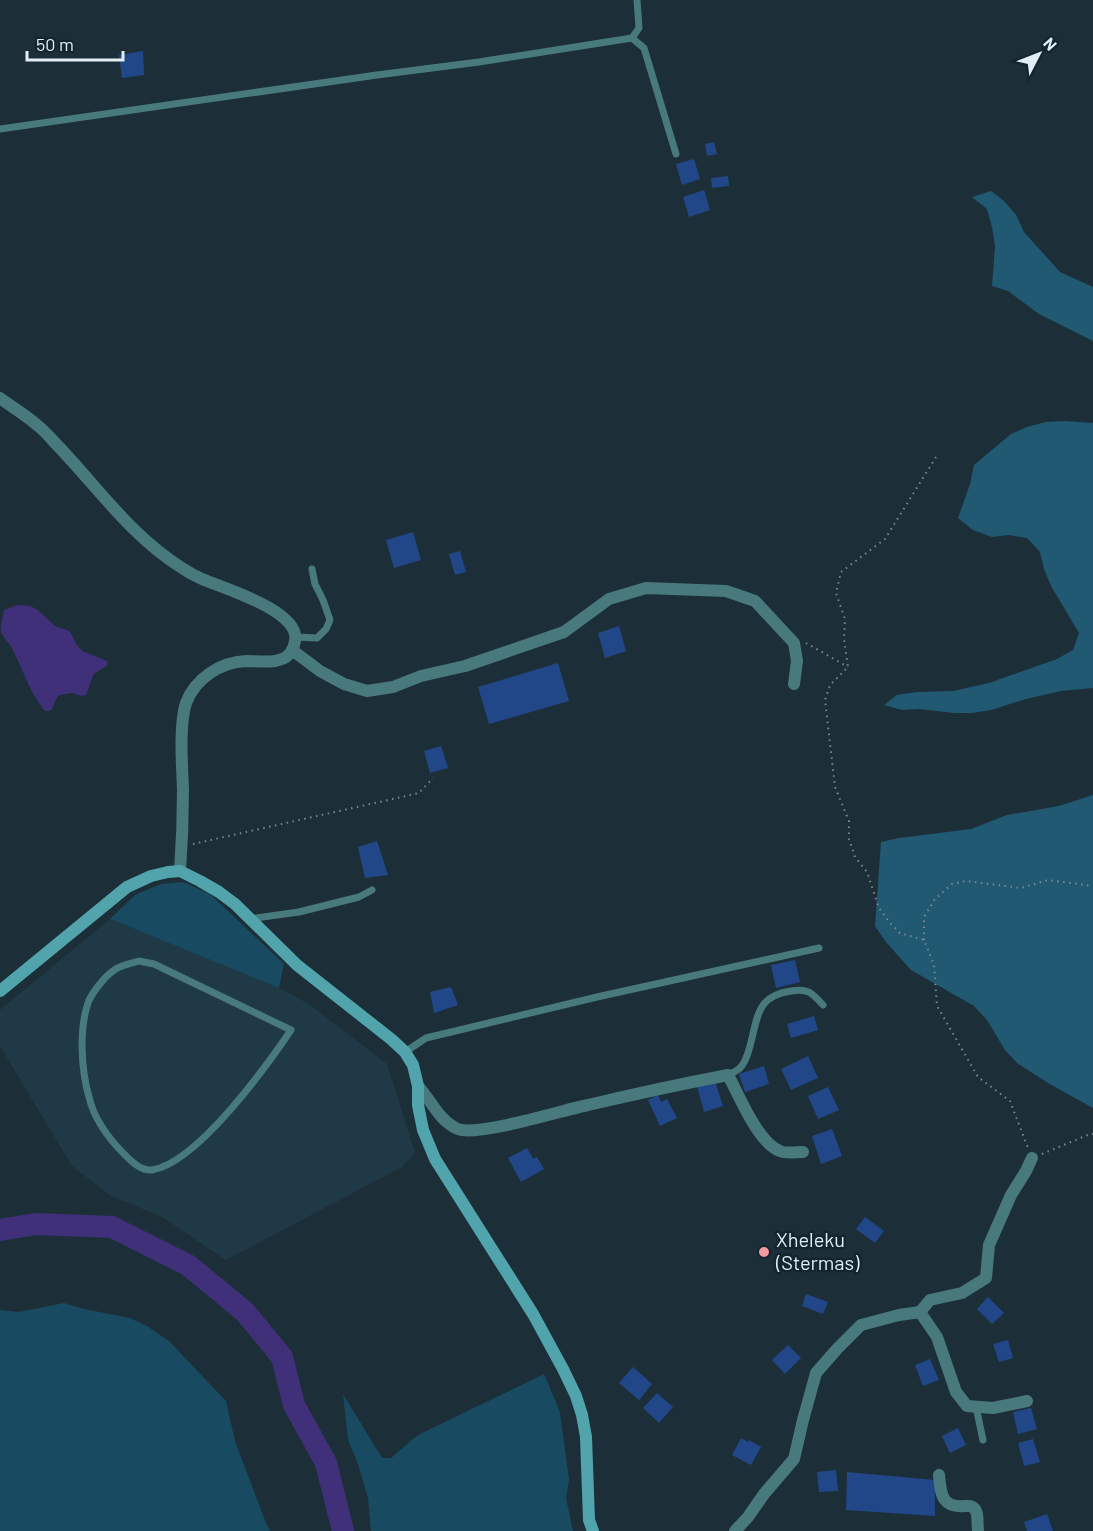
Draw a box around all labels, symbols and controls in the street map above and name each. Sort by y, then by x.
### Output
scale bar [27,24,123,62]
north arrow [1009,24,1069,84]
text: 50 m [36,33,74,55]
text: N [1040,33,1061,54]
place label: Xheleku (Stermas) [775,1227,860,1274]
marker: Xheleku (Stermas) [757,1245,771,1259]

